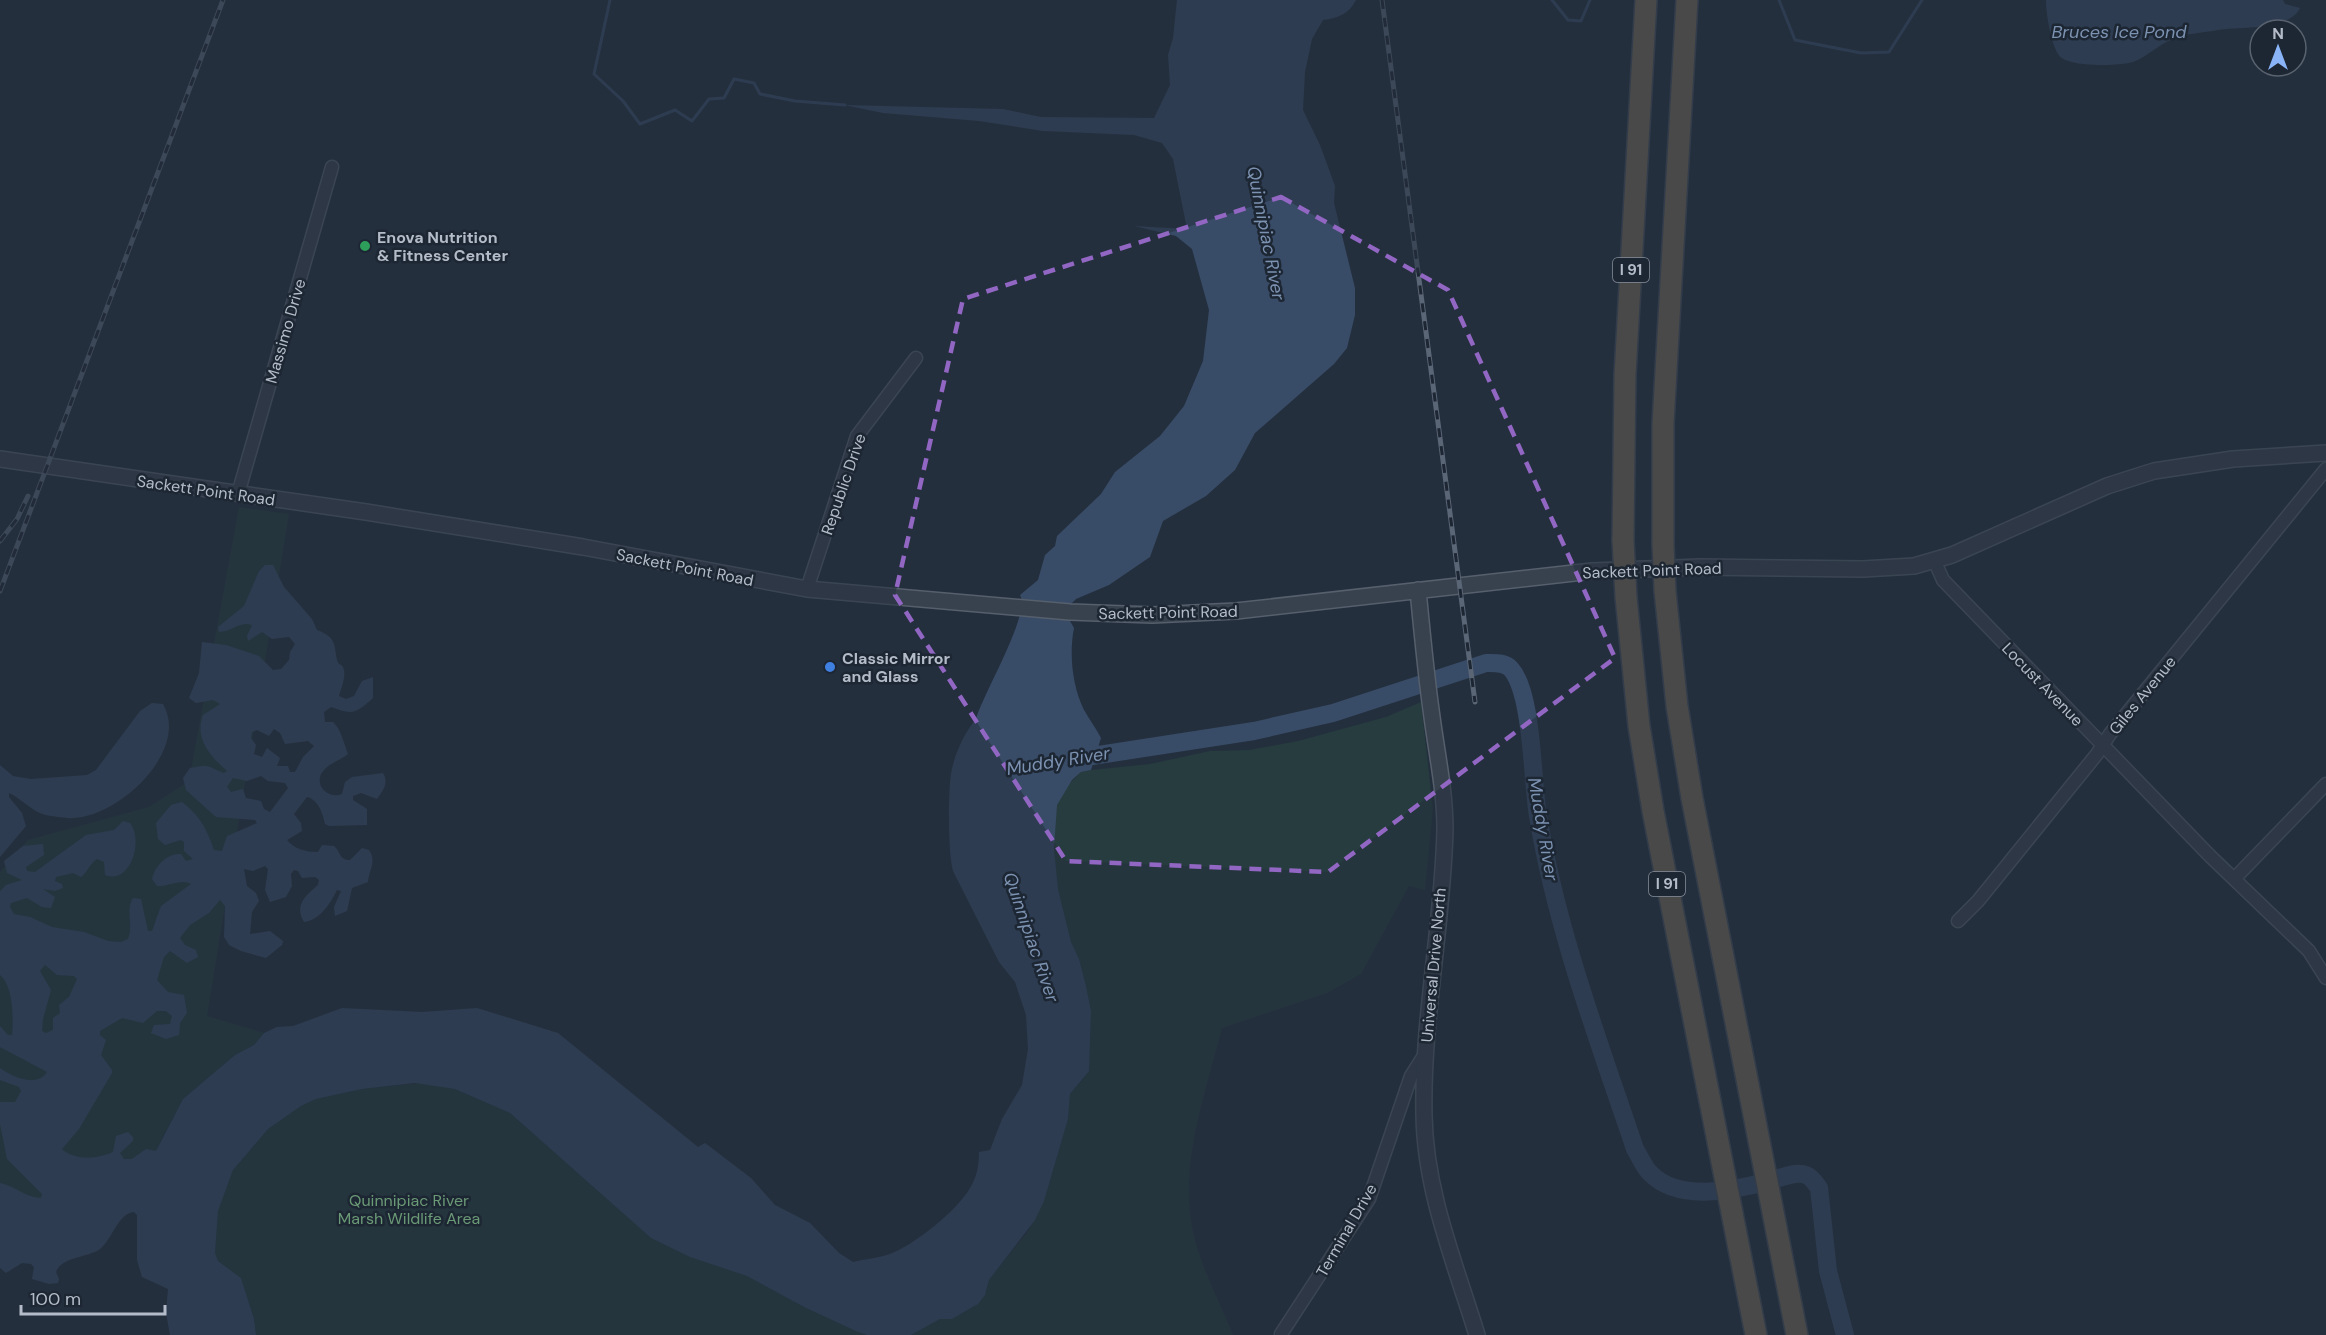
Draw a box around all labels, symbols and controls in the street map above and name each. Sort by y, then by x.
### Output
north arrow [2248,18,2308,78]
water label: Bruces Ice Pond [2052,20,2187,44]
text: N [2272,23,2284,44]
water label: Quinnipiac River [1241,164,1291,303]
place label: Enova Nutrition & Fitness Center [377,227,508,266]
marker: Enova Nutrition & Fitness Center [358,239,372,253]
road number: I 91 [1613,258,1649,282]
street label: Massimo Drive [261,276,310,386]
street label: Republic Drive [816,431,871,538]
street label: Sackett Point Road [135,470,276,511]
street label: Sackett Point Road [615,544,755,591]
street label: Sackett Point Road [1582,558,1722,583]
street label: Sackett Point Road [1098,601,1238,624]
street label: Locust Avenue [1997,638,2088,731]
place label: Classic Mirror and Glass [842,648,951,687]
street label: Giles Avenue [2104,652,2181,739]
marker: Classic Mirror and Glass [823,660,837,674]
water label: Muddy River [1005,741,1113,781]
water label: Muddy River [1522,775,1564,884]
water label: Quinnipiac River [998,869,1065,1006]
road number: I 91 [1649,872,1685,896]
street label: Universal Drive North [1416,887,1451,1043]
street label: Terminal Drive [1311,1180,1382,1281]
park label: Quinnipiac River Marsh Wildlife Area [338,1190,480,1229]
scale bar [21,1278,165,1316]
text: 100 m [30,1287,81,1311]

